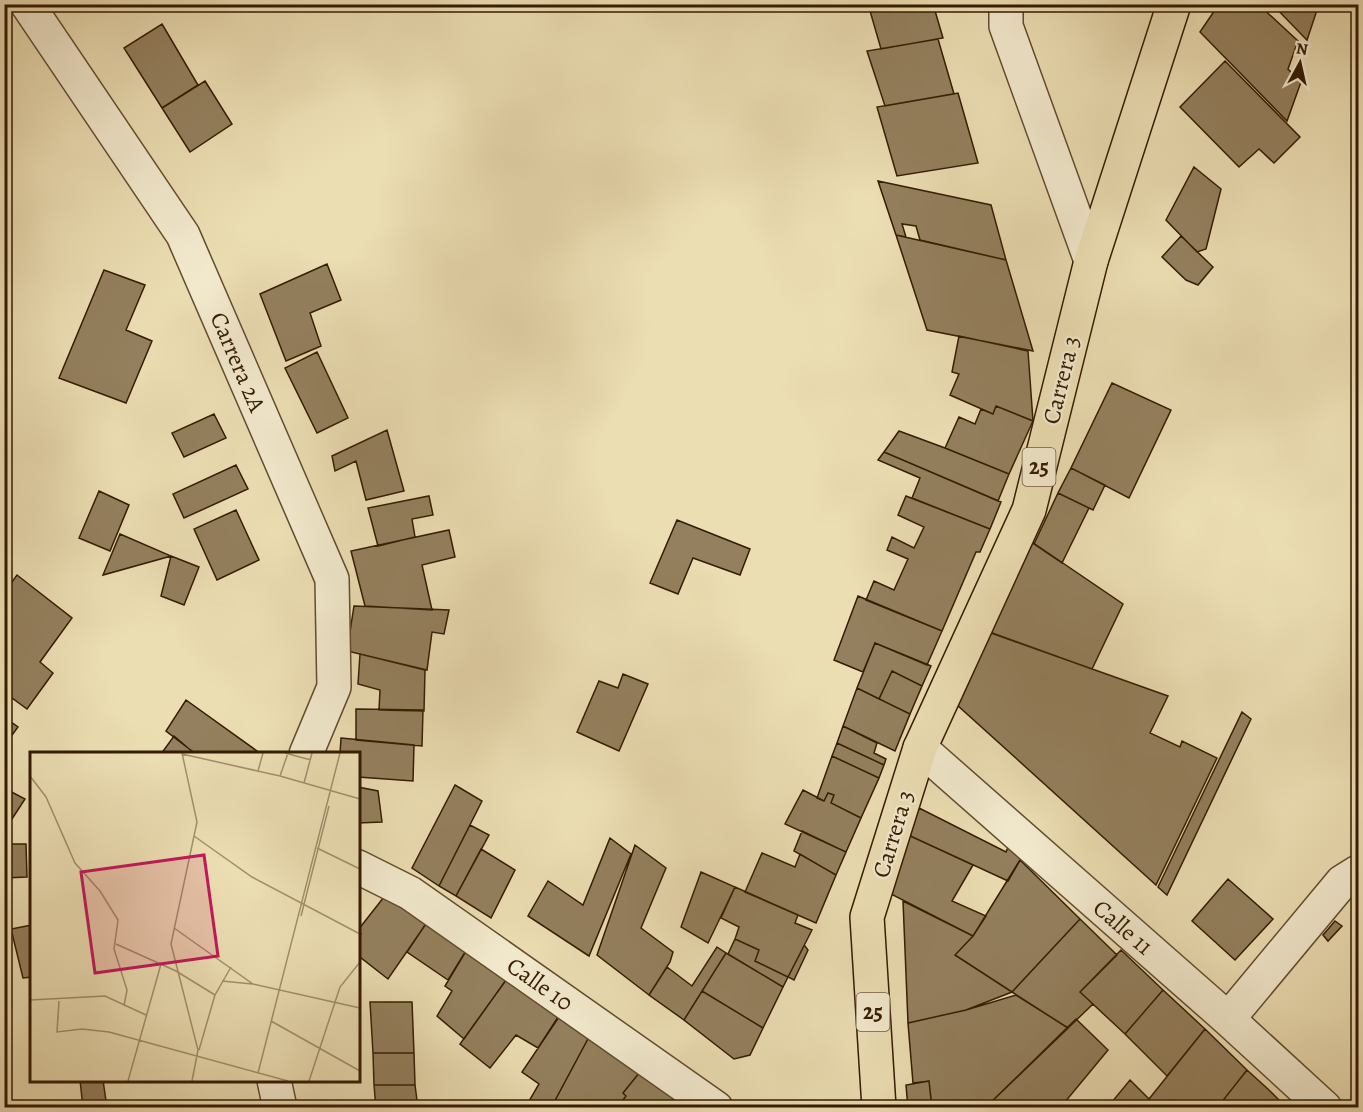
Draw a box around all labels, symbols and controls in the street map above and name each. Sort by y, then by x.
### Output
north arrow [1270,33,1330,93]
text: N [1295,37,1310,61]
street label: Carrera 2A [203,307,274,418]
street label: Carrera 3 [1035,332,1087,428]
road number: 25 [1022,448,1056,486]
inset map [30,752,360,1082]
street label: Carrera 3 [865,786,921,882]
street label: Calle 11 [1086,892,1160,962]
street label: Calle 10 [500,950,580,1018]
road number: 25 [856,993,890,1031]

